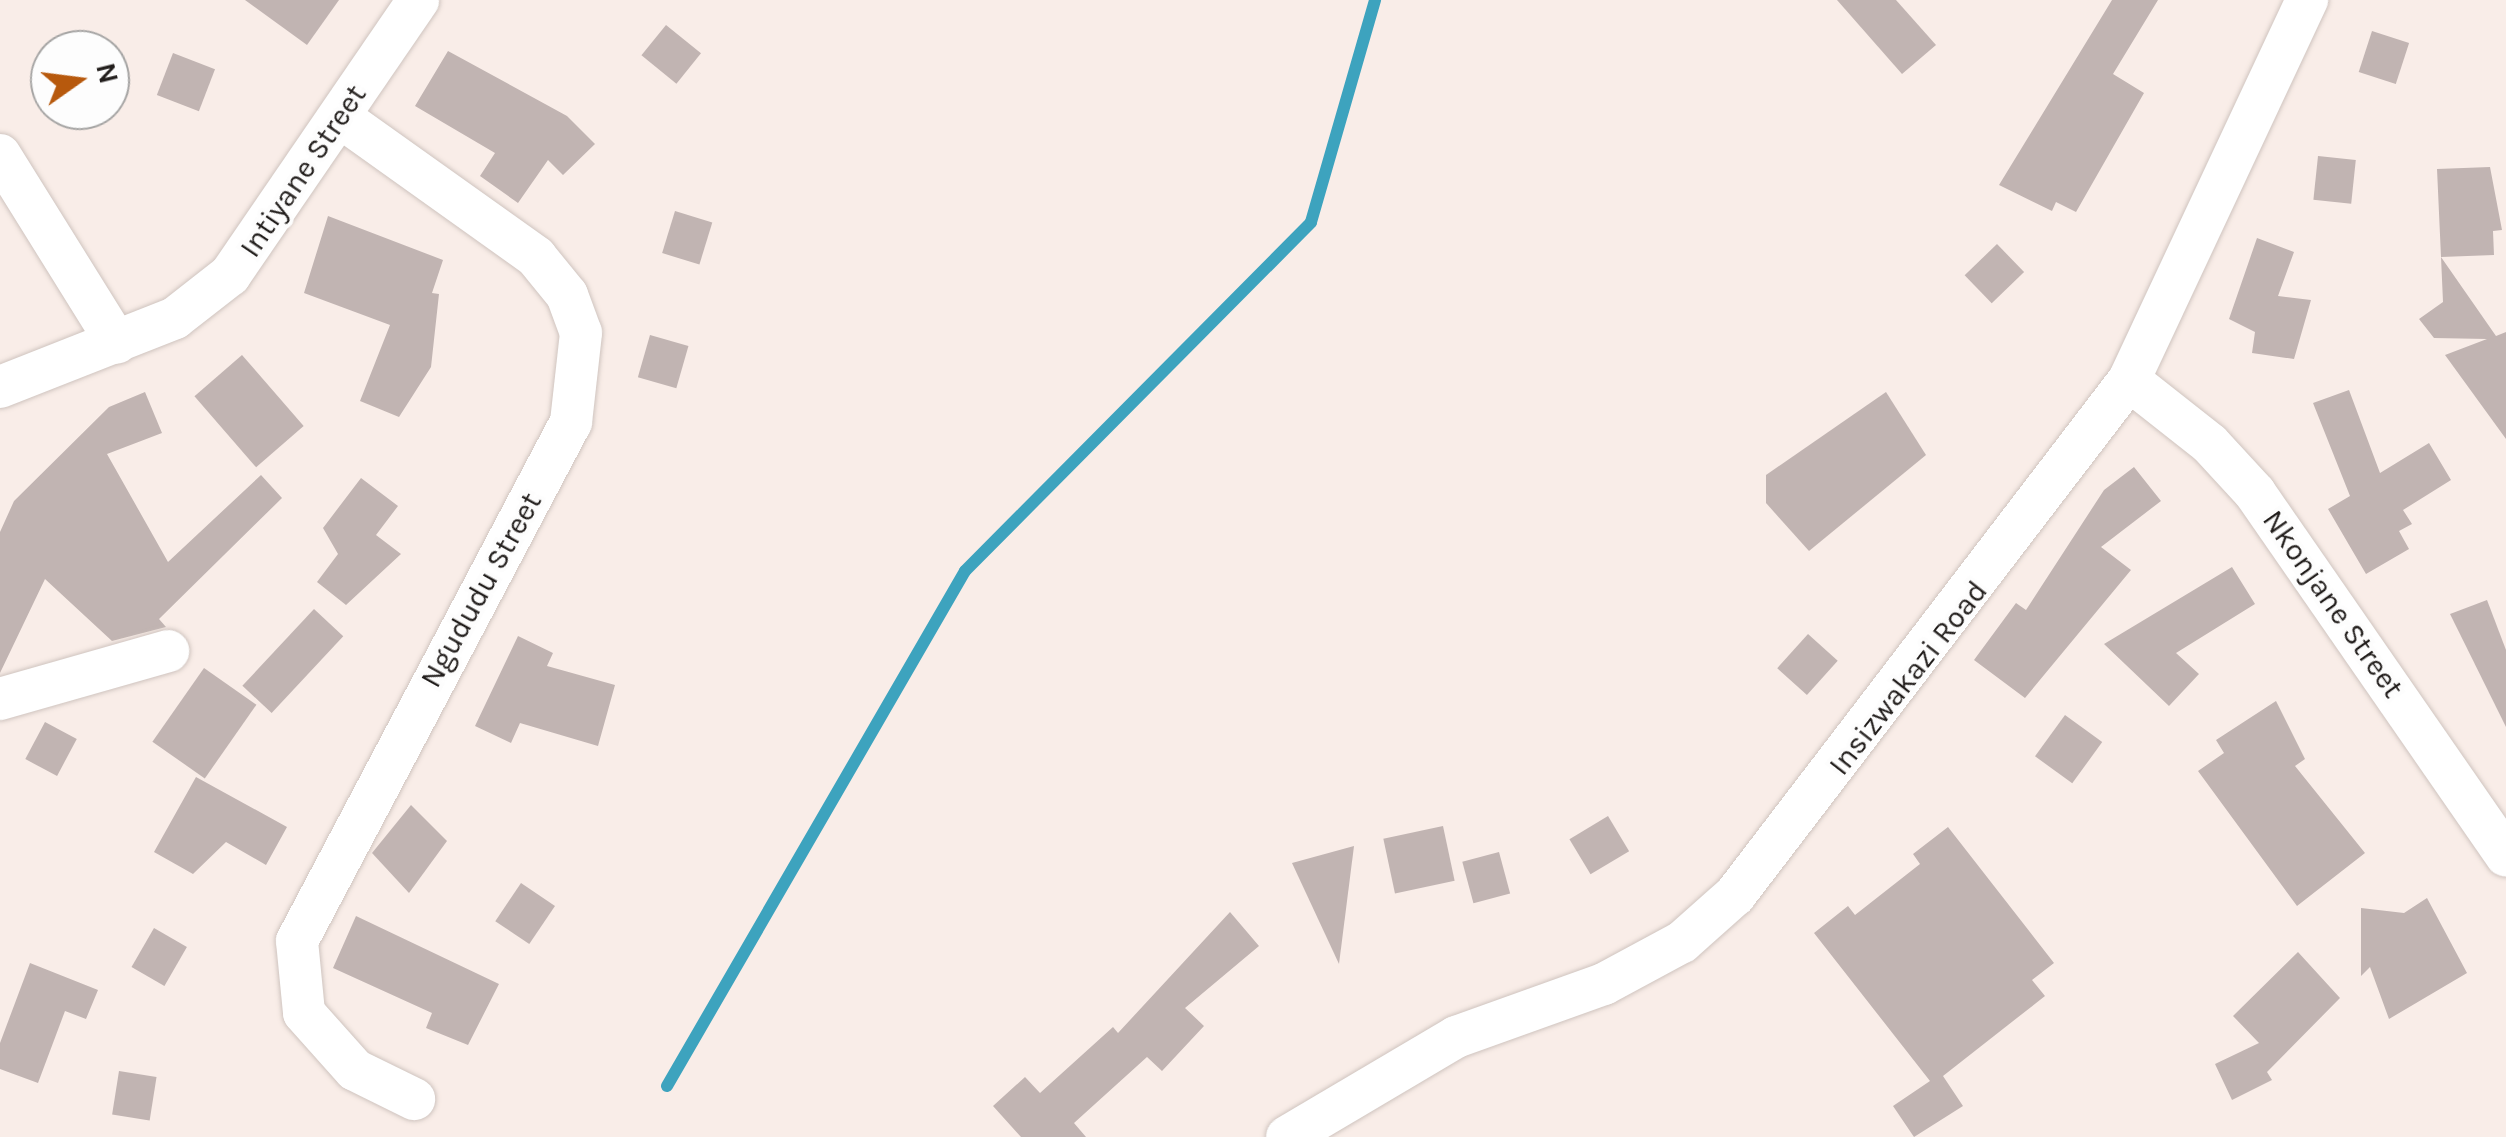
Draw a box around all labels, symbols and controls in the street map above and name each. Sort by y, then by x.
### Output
north arrow [30,30,130,130]
text: N [89,59,126,87]
street label: Intiyane Street [232,78,374,264]
street label: Ngududu Street [413,486,549,694]
street label: Nkonjane Street [2255,503,2411,705]
street label: Insizwakazi Road [1821,574,1995,782]

